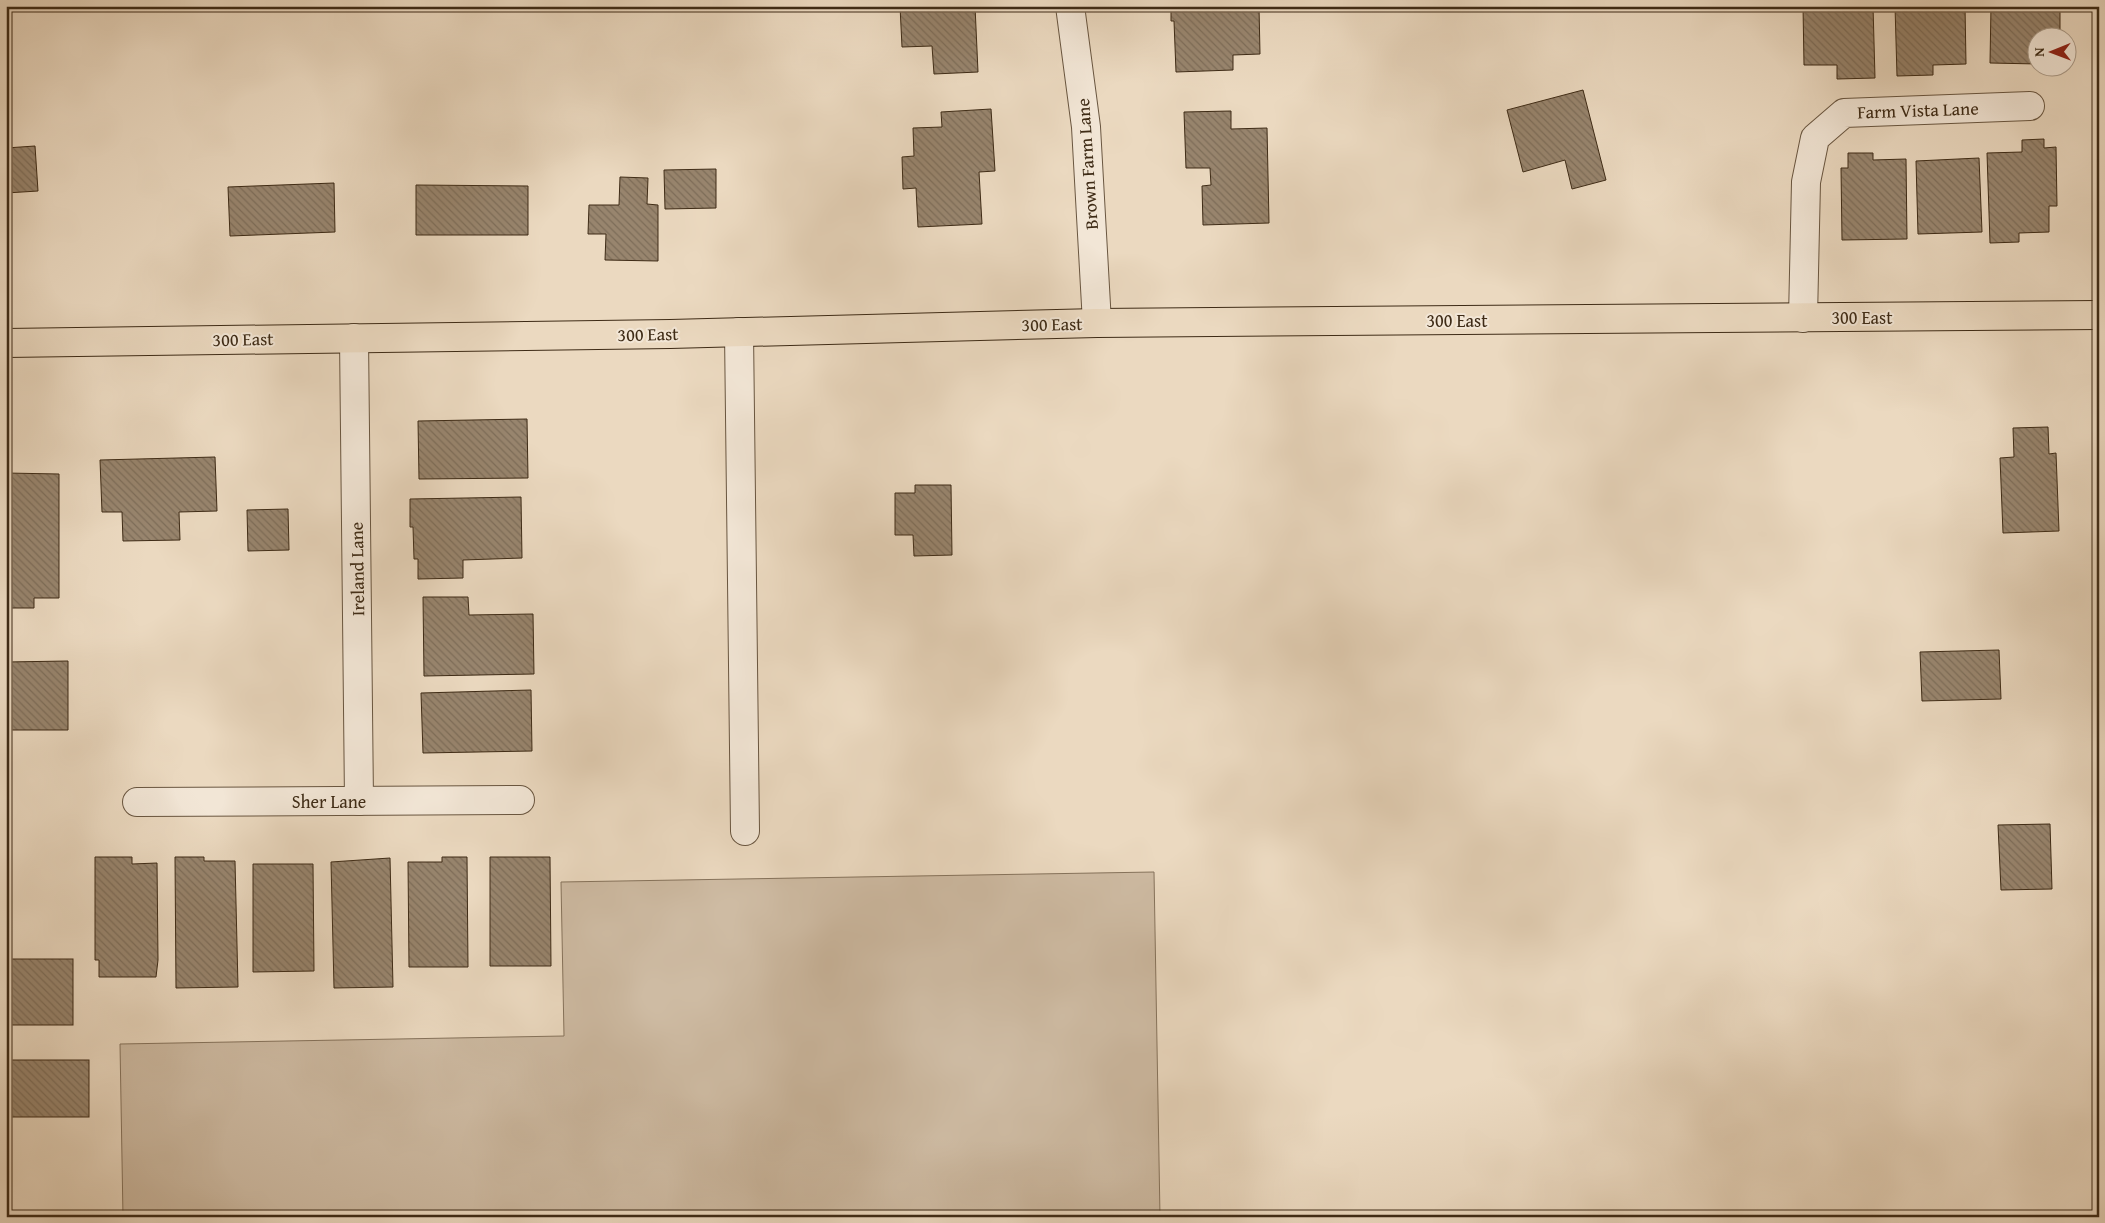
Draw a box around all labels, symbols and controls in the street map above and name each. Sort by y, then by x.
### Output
north arrow [2028,28,2078,78]
text: N [2029,47,2049,57]
street label: Farm Vista Lane [1857,94,1979,126]
street label: Brown Farm Lane [1069,97,1105,231]
street label: 300 East [1831,304,1893,331]
street label: 300 East [1426,307,1488,334]
street label: 300 East [1021,310,1083,338]
street label: 300 East [617,320,679,348]
street label: 300 East [212,325,274,353]
street label: Ireland Lane [343,522,371,616]
street label: Sher Lane [292,788,366,815]

